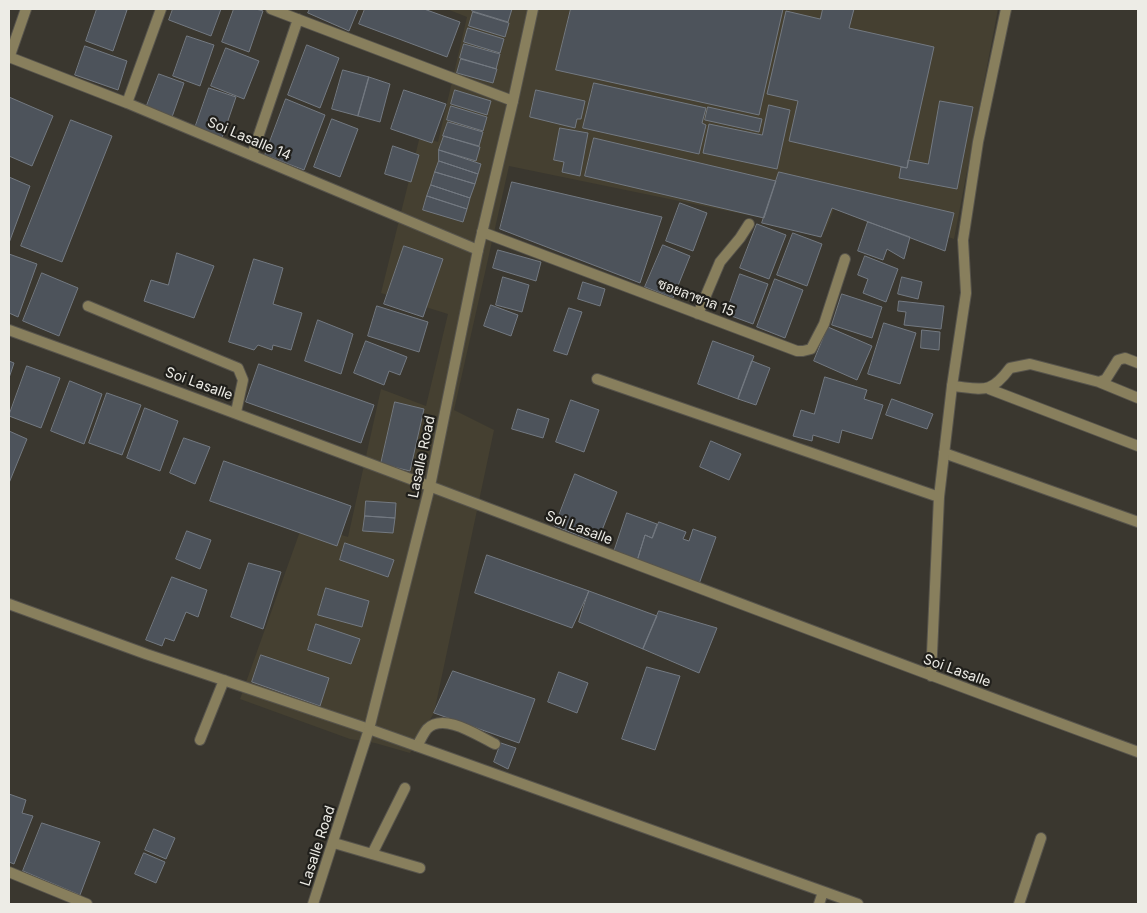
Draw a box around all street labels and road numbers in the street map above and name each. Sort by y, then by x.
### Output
street label: Soi Lasalle 14 [205,114,293,164]
street label: ซอยลาซาล 15 [655,276,737,320]
street label: Soi Lasalle [163,364,235,404]
street label: Lasalle Road [405,414,439,500]
street label: Soi Lasalle [543,507,615,549]
street label: Soi Lasalle [921,651,993,691]
street label: Lasalle Road [297,804,339,888]

